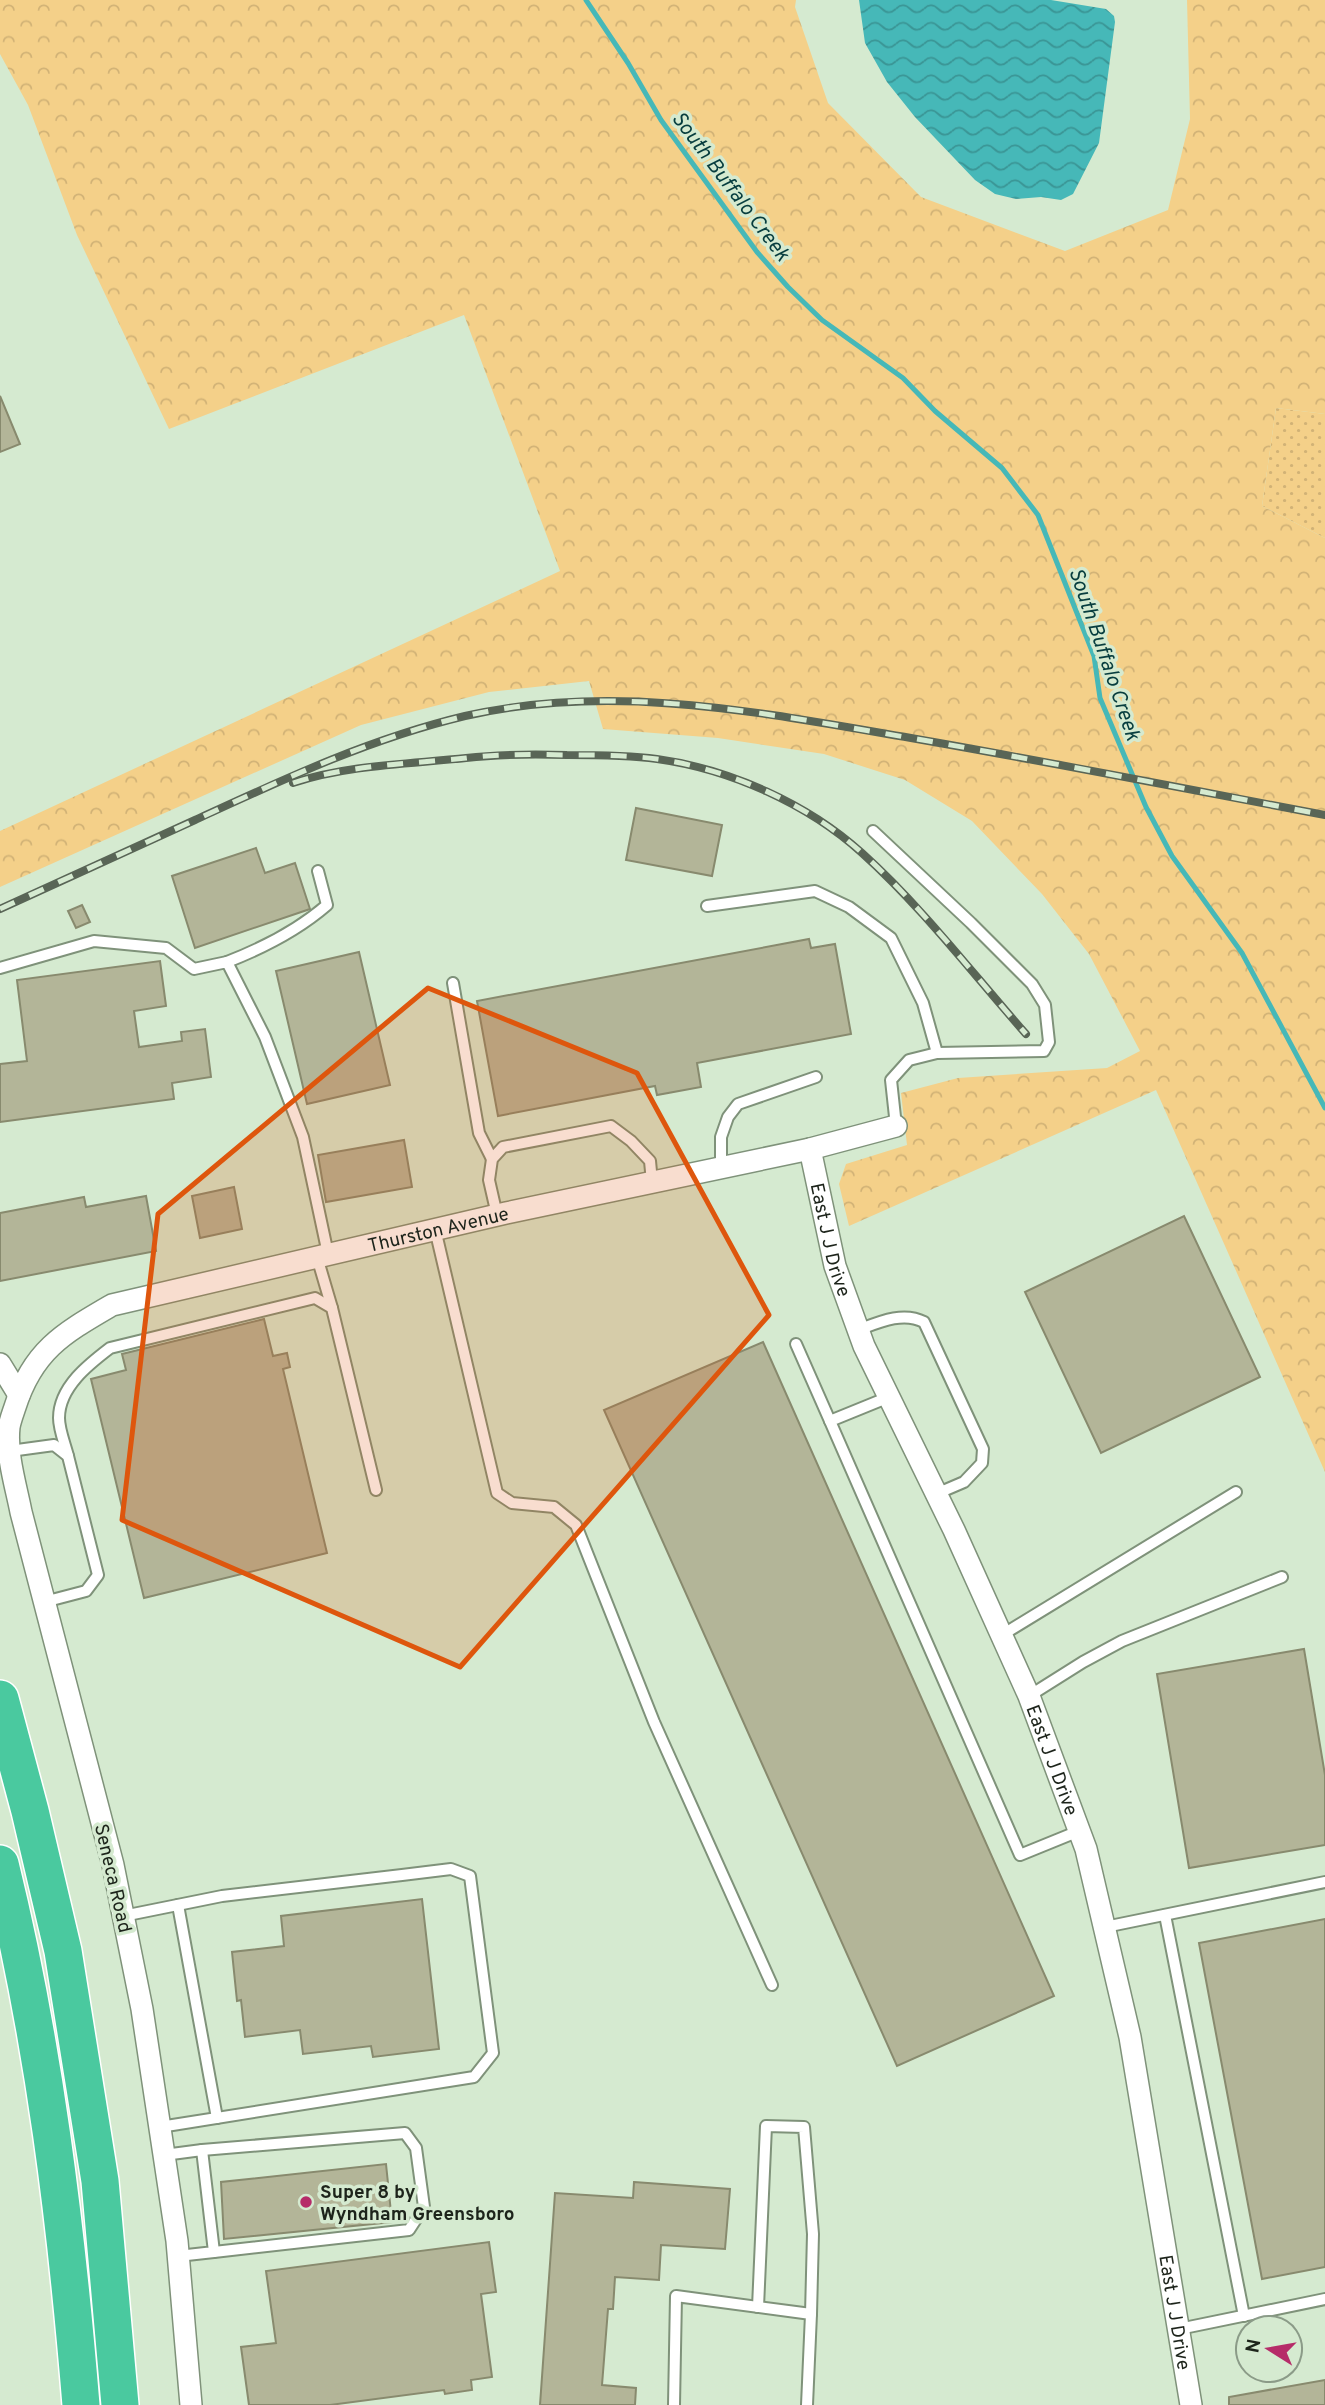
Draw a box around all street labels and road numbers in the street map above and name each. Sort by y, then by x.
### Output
street label: East J J Drive [804,1181,855,1300]
street label: Thurston Avenue [366,1203,511,1259]
street label: East J J Drive [1019,1702,1083,1819]
street label: Seneca Road [88,1822,136,1935]
street label: East J J Drive [1152,2253,1195,2372]

